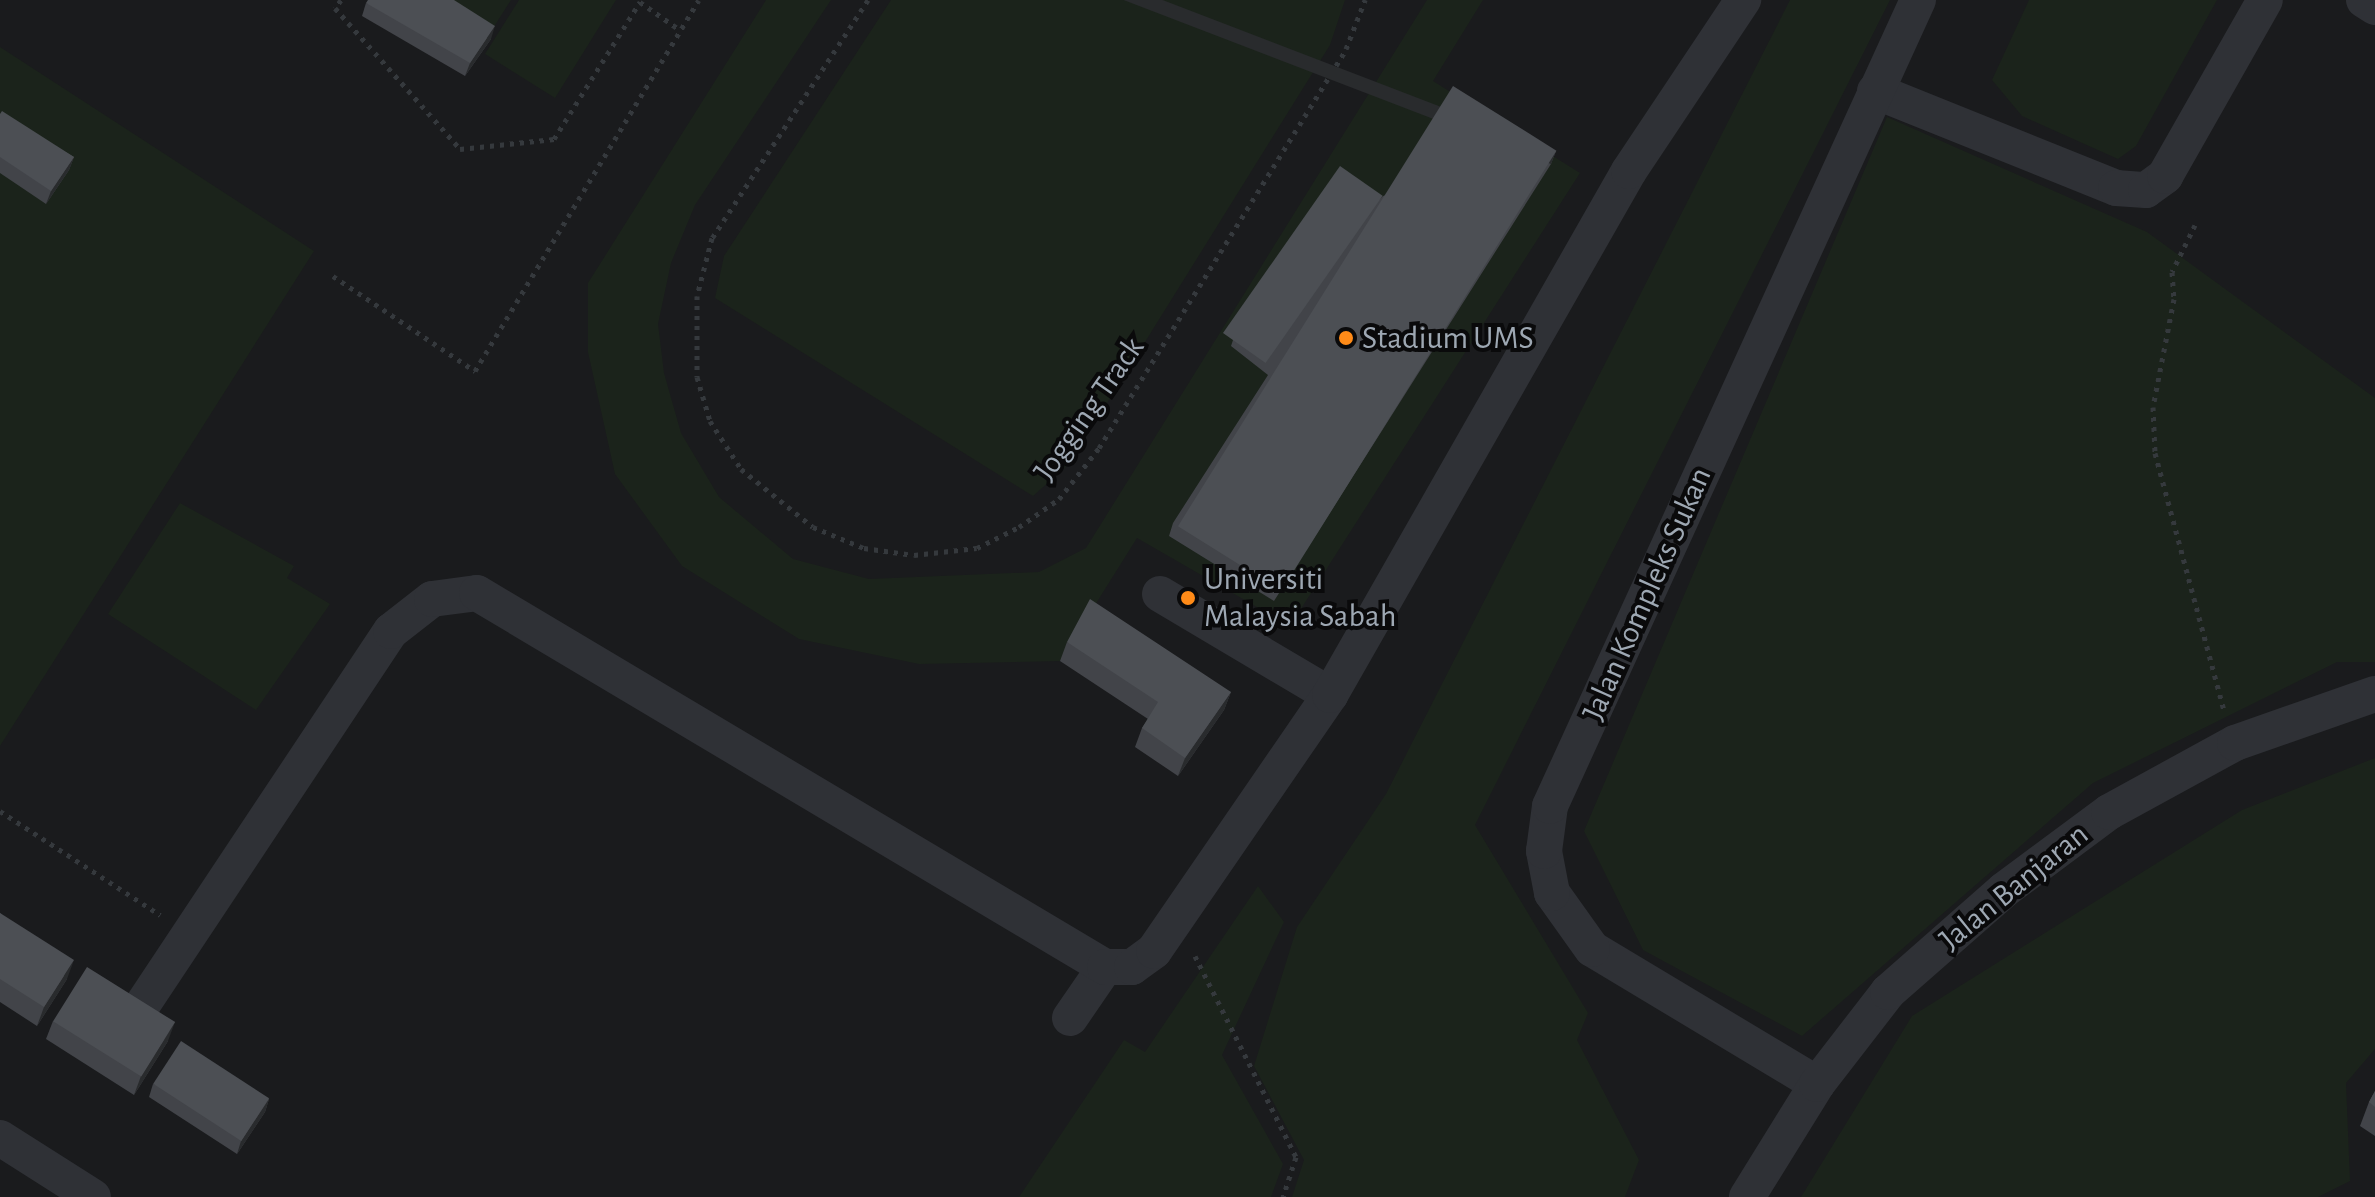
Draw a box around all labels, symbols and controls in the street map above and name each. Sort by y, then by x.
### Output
place label: Stadium UMS [1362,319,1534,357]
marker: Stadium UMS [1337,329,1355,347]
street label: Jogging Track [1025,330,1153,488]
street label: Jalan Kompleks Sukan [1574,461,1720,727]
place label: Universiti Malaysia Sabah [1204,561,1396,636]
marker: Universiti Malaysia Sabah [1179,589,1197,607]
street label: Jalan Banjaran [1932,815,2096,959]

